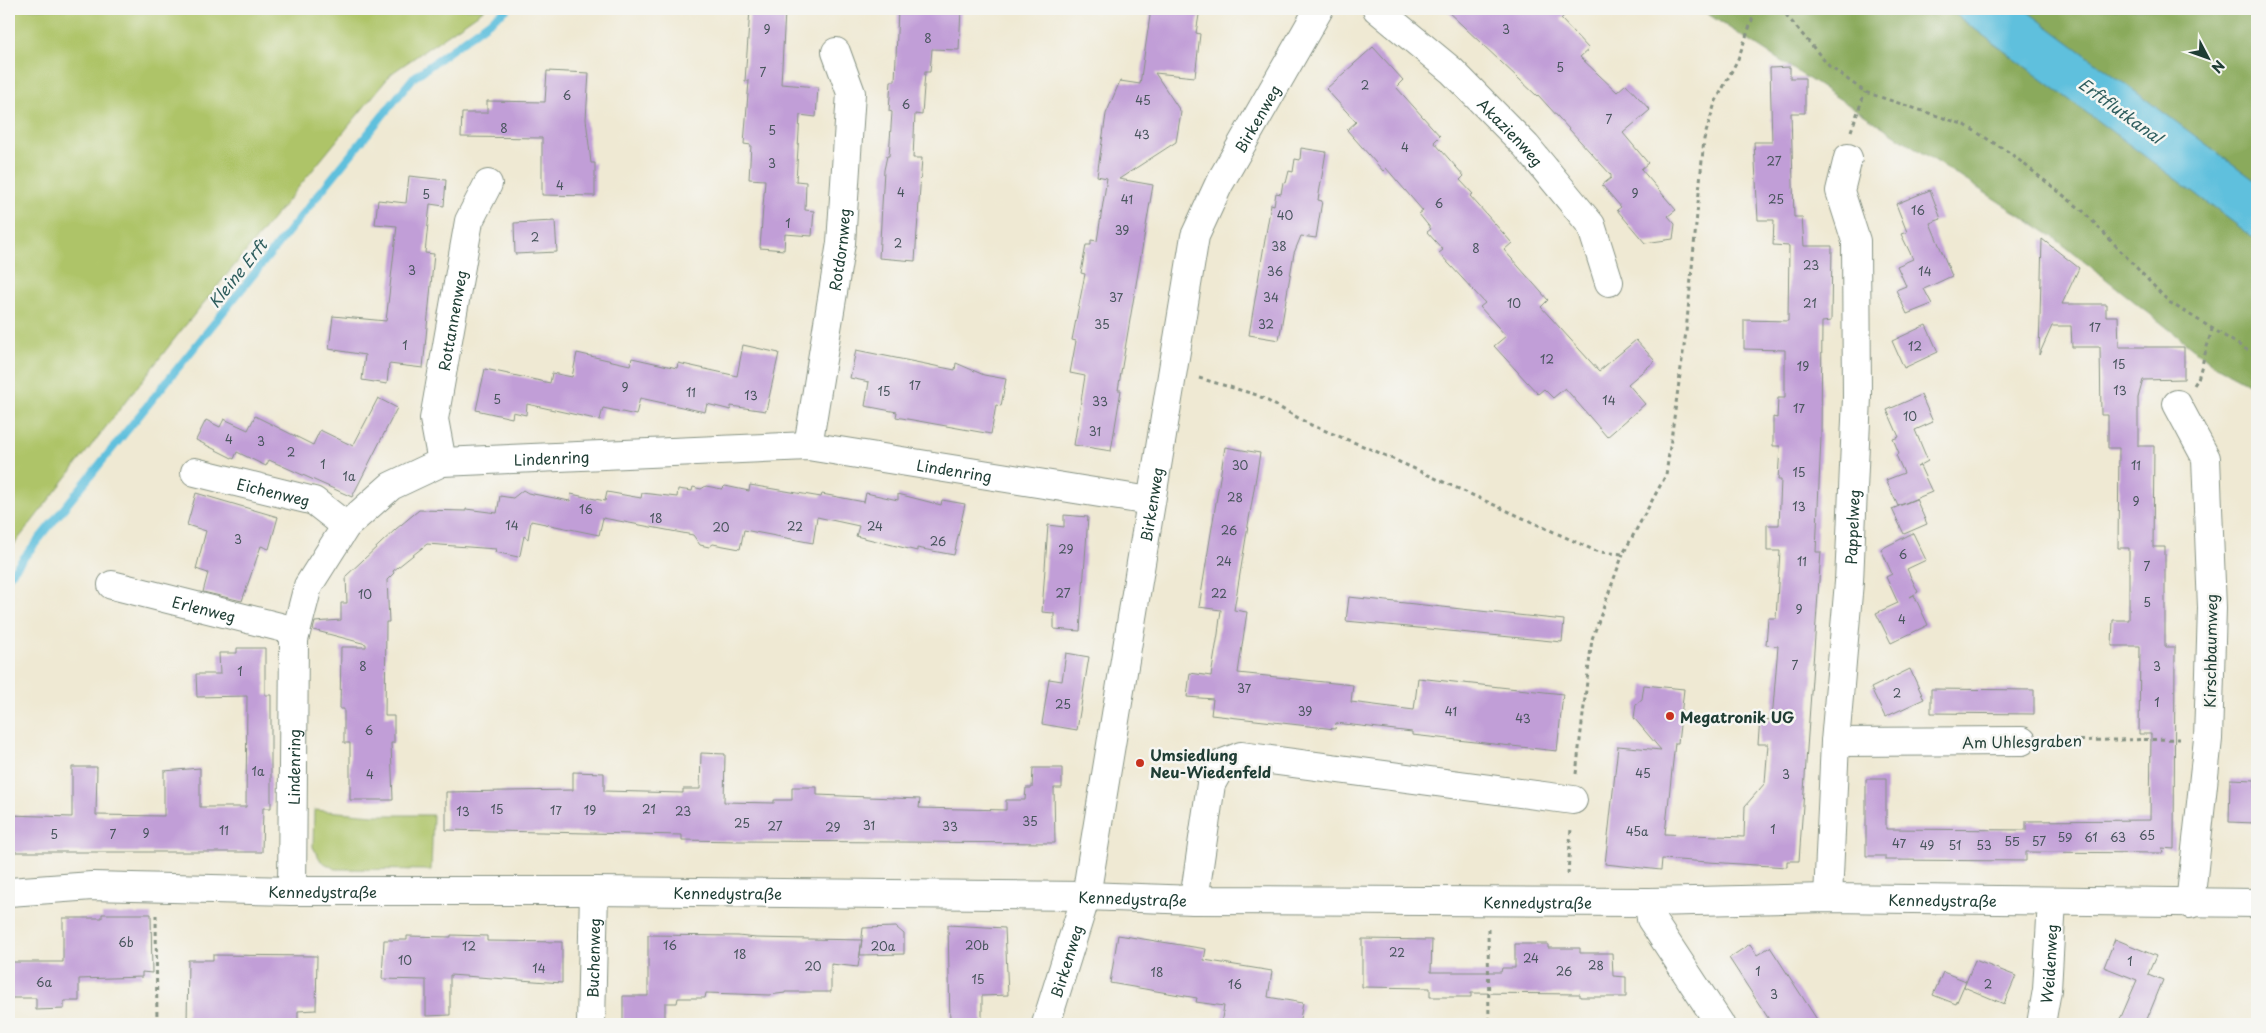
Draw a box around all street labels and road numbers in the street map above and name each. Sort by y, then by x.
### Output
street label: Birkenweg [1228,80,1285,157]
street label: Akazienweg [1473,92,1549,171]
street label: Rotdornweg [822,207,855,293]
street label: Rottannenweg [431,268,472,373]
street label: Lindenring [513,444,590,470]
street label: Lindenring [915,452,994,487]
street label: Birkenweg [1133,465,1168,544]
street label: Eichenweg [235,471,313,511]
street label: Pappelweg [1838,489,1865,565]
street label: Erlenweg [170,589,238,627]
street label: Kirschbaumweg [2198,594,2222,708]
street label: Am Uhlesgraben [1962,728,2082,754]
street label: Lindenring [281,729,305,805]
street label: Kennedystraße [268,879,377,903]
street label: Kennedystraße [673,880,782,904]
street label: Kennedystraße [1078,884,1187,911]
street label: Kennedystraße [1888,887,1997,911]
street label: Kennedystraße [1483,890,1592,913]
street label: Buchenweg [580,918,605,998]
street label: Birkenweg [1043,921,1088,1001]
street label: Weidenweg [2033,923,2062,1005]

